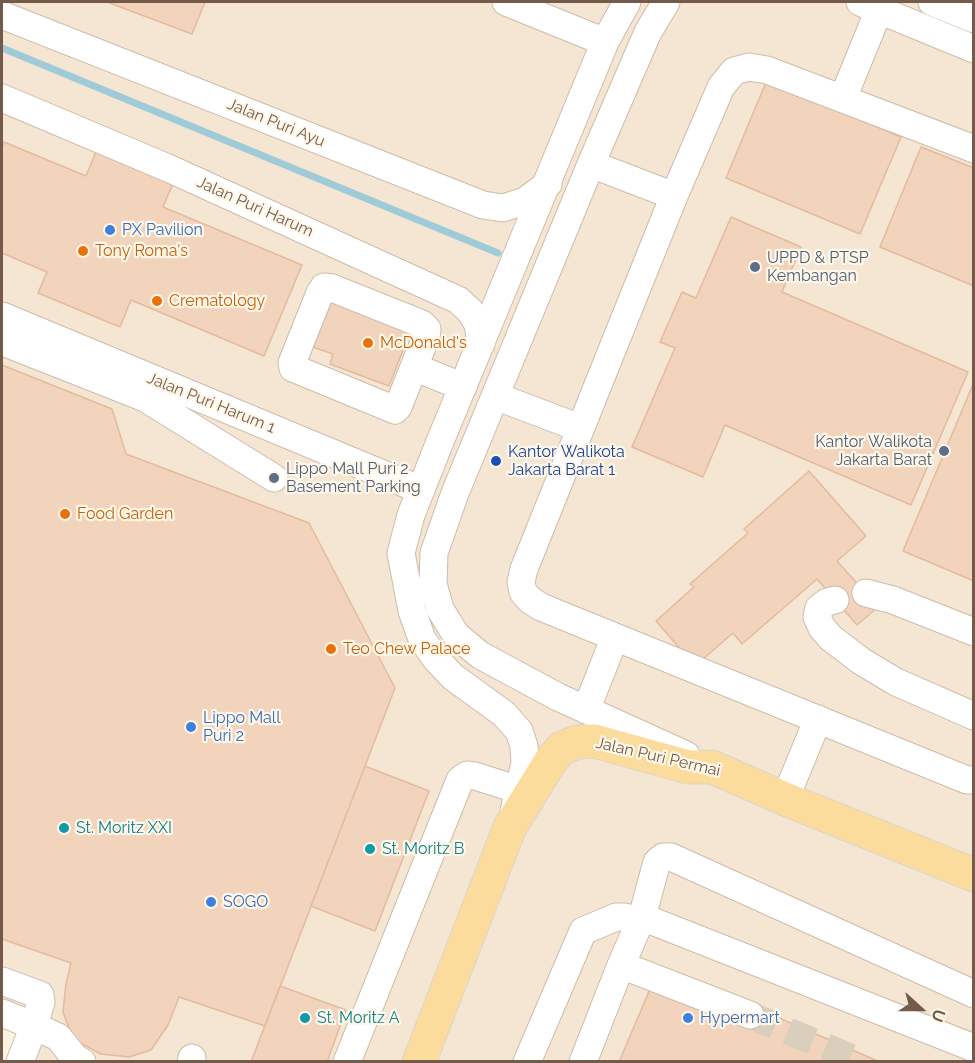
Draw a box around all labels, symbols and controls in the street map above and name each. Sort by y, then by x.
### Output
street label: Jalan Puri Ayu [224,95,328,151]
street label: Jalan Puri Harum [194,173,316,241]
place label: PX Pavilion [122,220,203,240]
marker: PX Pavilion [103,223,117,237]
place label: Tony Roma's [95,241,188,261]
marker: Tony Roma's [76,244,90,258]
place label: UPPD & PTSP Kembangan [767,248,869,286]
marker: UPPD & PTSP Kembangan [748,260,762,274]
place label: Crematology [169,291,265,311]
marker: Crematology [150,294,164,308]
place label: McDonald's [380,333,467,353]
marker: McDonald's [361,336,375,350]
street label: Jalan Puri Harum 1 [144,369,278,437]
place label: Kantor Walikota Jakarta Barat [815,432,932,470]
place label: Kantor Walikota Jakarta Barat 1 [508,442,625,480]
marker: Kantor Walikota Jakarta Barat [937,444,951,458]
marker: Kantor Walikota Jakarta Barat 1 [489,454,503,468]
place label: Lippo Mall Puri 2 Basement Parking [286,459,421,497]
marker: Lippo Mall Puri 2 Basement Parking [267,471,281,485]
place label: Food Garden [77,504,173,524]
marker: Food Garden [58,507,72,521]
place label: Teo Chew Palace [343,639,470,659]
marker: Teo Chew Palace [324,642,338,656]
place label: Lippo Mall Puri 2 [203,708,281,746]
marker: Lippo Mall Puri 2 [184,720,198,734]
street label: Jalan Puri Permai [594,733,722,781]
place label: St. Moritz XXI [76,818,172,838]
marker: St. Moritz XXI [57,821,71,835]
place label: St. Moritz B [382,839,465,859]
marker: St. Moritz B [363,842,377,856]
place label: SOGO [223,892,268,912]
marker: SOGO [204,895,218,909]
north arrow [891,979,951,1039]
text: U [927,1007,949,1025]
place label: St. Moritz A [317,1008,400,1028]
place label: Hypermart [700,1008,780,1028]
marker: St. Moritz A [298,1011,312,1025]
marker: Hypermart [681,1011,695,1025]

